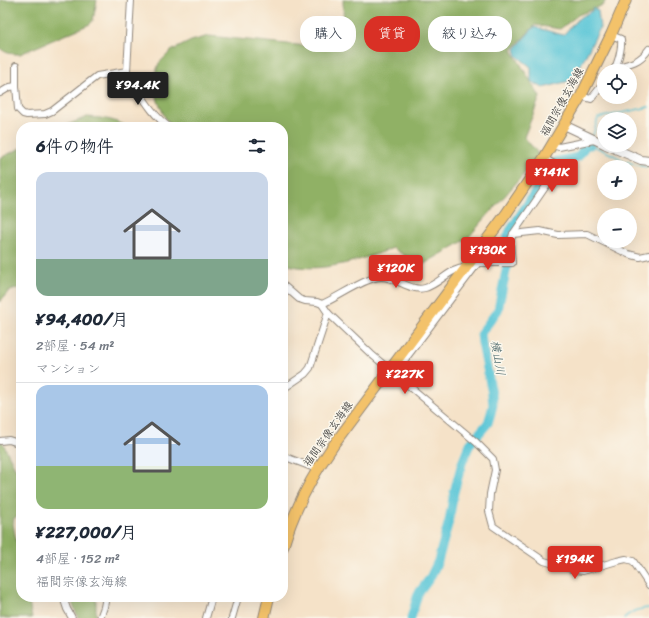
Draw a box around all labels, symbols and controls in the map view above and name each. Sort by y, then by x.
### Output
chip: 購入 [300,16,356,52]
chip: 賃貸 [364,16,420,52]
chip: 絞り込み [428,16,512,52]
street label: 福間宗像玄海線 [535,64,589,140]
map controls [597,64,637,248]
button: locate [597,64,637,104]
pin: ¥94.4K [105,72,171,106]
text: ¥94.4K [116,73,160,96]
button: layers [597,112,637,152]
text: 6件の物件 [36,131,114,161]
icon: filters [246,135,268,157]
pin: ¥141K [524,159,580,193]
text: ¥141K [535,160,569,183]
button: + [597,160,637,200]
icon: home [116,198,188,270]
button: − [597,208,637,248]
pin: ¥130K [460,237,516,271]
text: ¥130K [470,238,506,261]
pin: ¥120K [368,255,424,289]
text: ¥120K [378,256,414,279]
text: ¥94,400/月 [36,304,129,334]
text: 2部屋 · 54 m² [36,334,114,357]
water label: 横山川 [484,338,512,378]
text: マンション [36,357,100,380]
pin: ¥227K [377,361,433,395]
text: ¥227K [386,362,424,385]
street label: 福間宗像玄海線 [298,397,358,471]
icon: home [116,411,188,483]
text: ¥227,000/月 [36,517,137,547]
pin: ¥194K [547,546,603,580]
text: 4部屋 · 152 m² [36,547,120,570]
text: ¥194K [557,547,593,570]
text: 福間宗像玄海線 [36,570,127,593]

